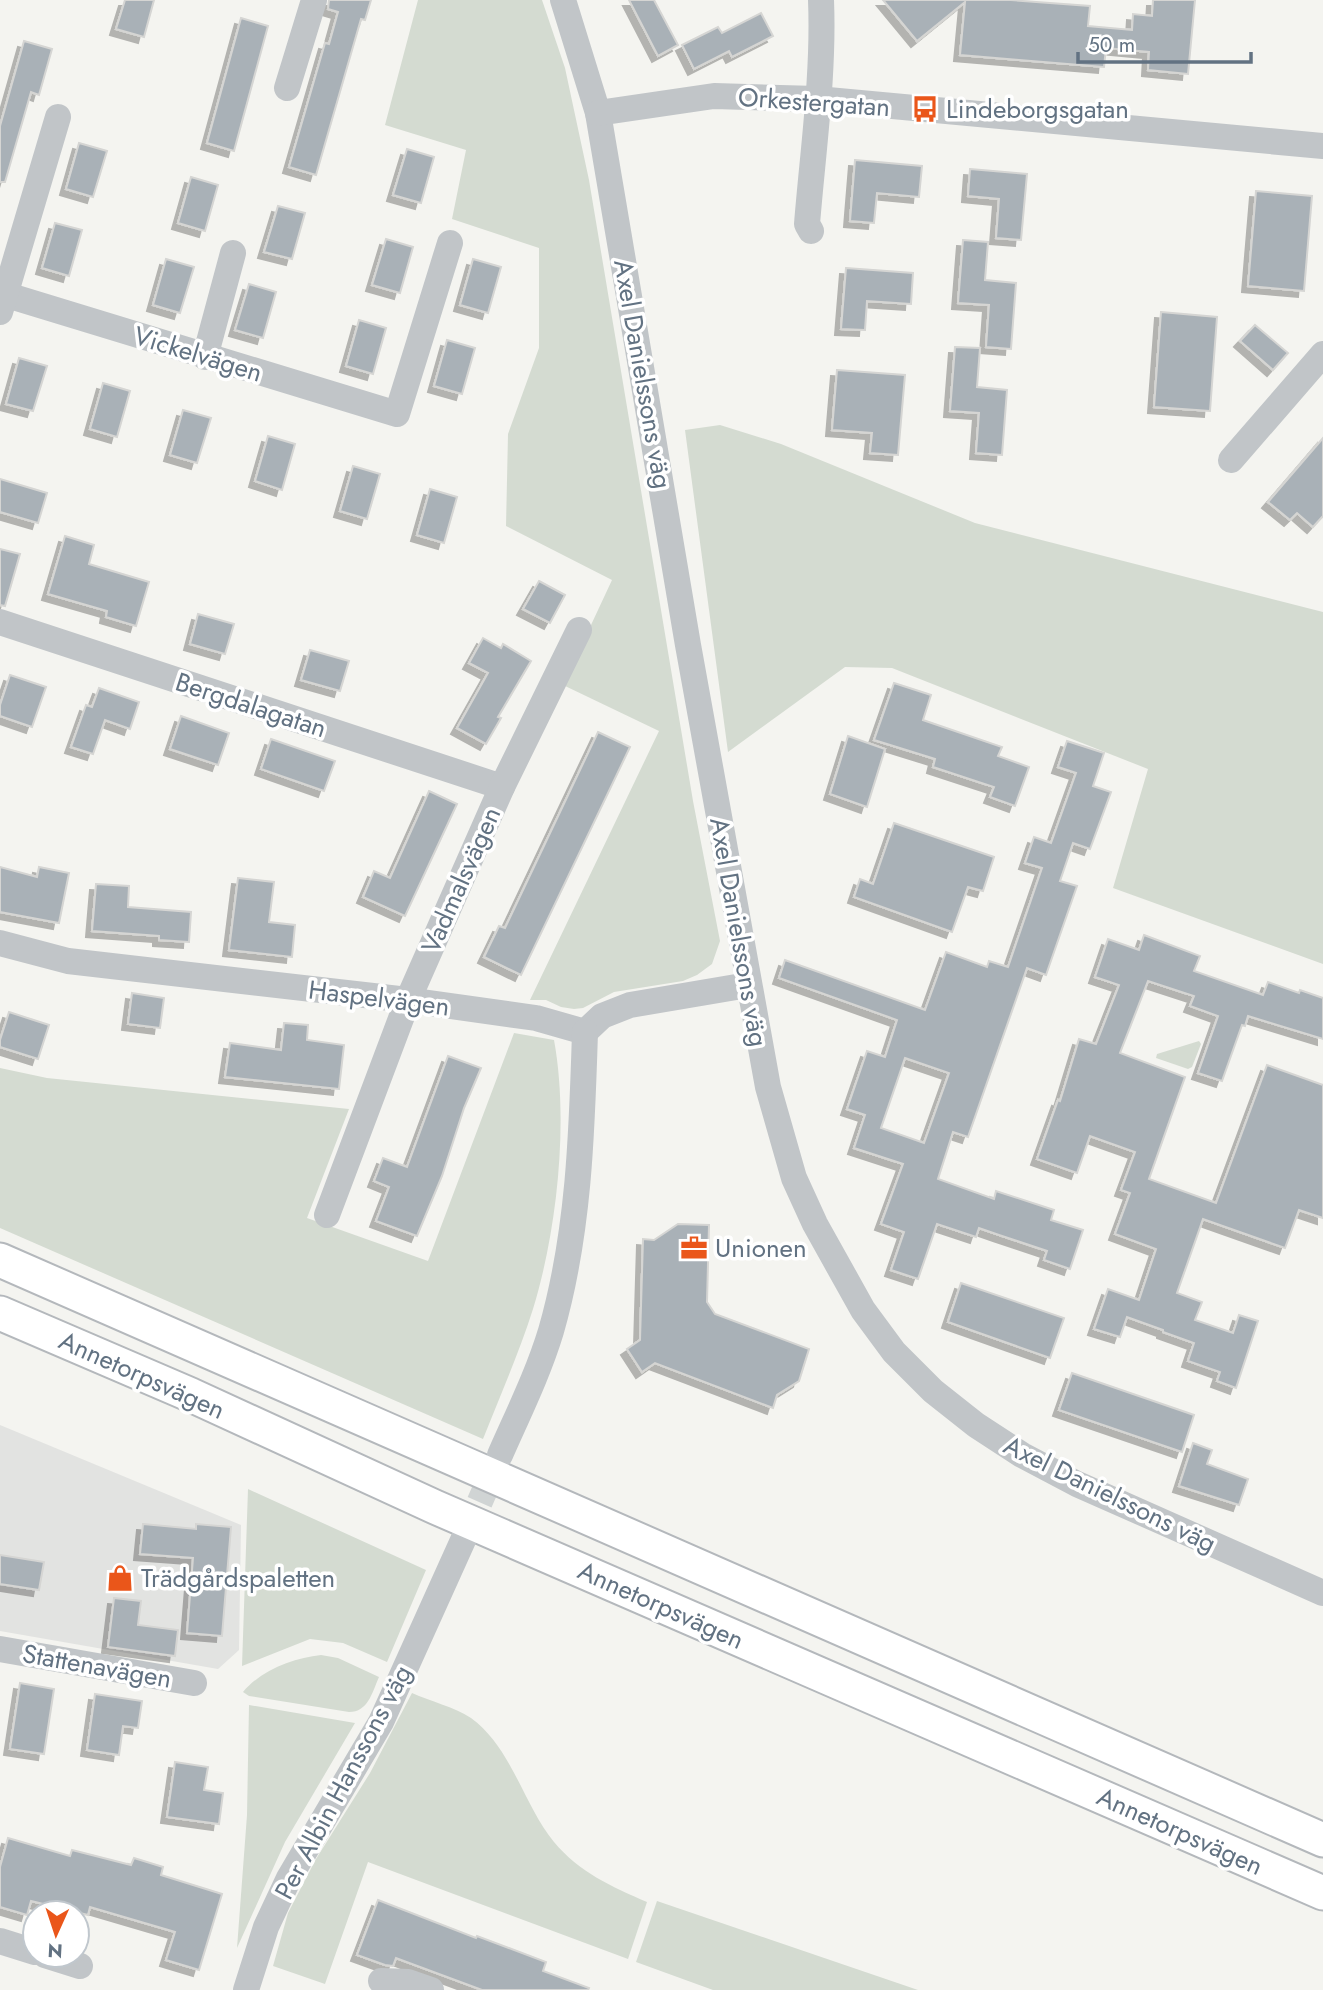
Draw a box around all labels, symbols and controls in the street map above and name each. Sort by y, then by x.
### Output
scale bar [1078,21,1251,65]
text: 50 m [1088,30,1135,60]
street label: Orkestergatan [737,78,891,126]
place label: Lindeborgsgatan [946,90,1129,128]
bus stop icon: Lindeborgsgatan [910,94,940,124]
street label: Axel Danielssons väg [604,256,682,492]
street label: Vickelvägen [129,316,267,392]
street label: Bergdalagatan [171,663,331,747]
street label: Vadmalsvägen [412,801,510,959]
street label: Axel Danielssons väg [700,814,778,1050]
street label: Haspelvägen [306,971,452,1025]
place label: Unionen [715,1229,807,1267]
office icon: Unionen [679,1233,709,1263]
street label: Annetorpsvägen [53,1321,231,1429]
street label: Axel Danielssons väg [997,1426,1223,1562]
street label: Annetorpsvägen [572,1551,750,1659]
place label: Trädgårdspaletten [141,1559,335,1597]
shop icon: Trädgårdspaletten [105,1563,135,1593]
street label: Stattenavägen [19,1634,175,1698]
street label: Per Albin Hanssons väg [265,1658,421,1906]
street label: Annetorpsvägen [1091,1777,1269,1885]
north arrow [21,1899,91,1969]
text: N [47,1937,63,1964]

